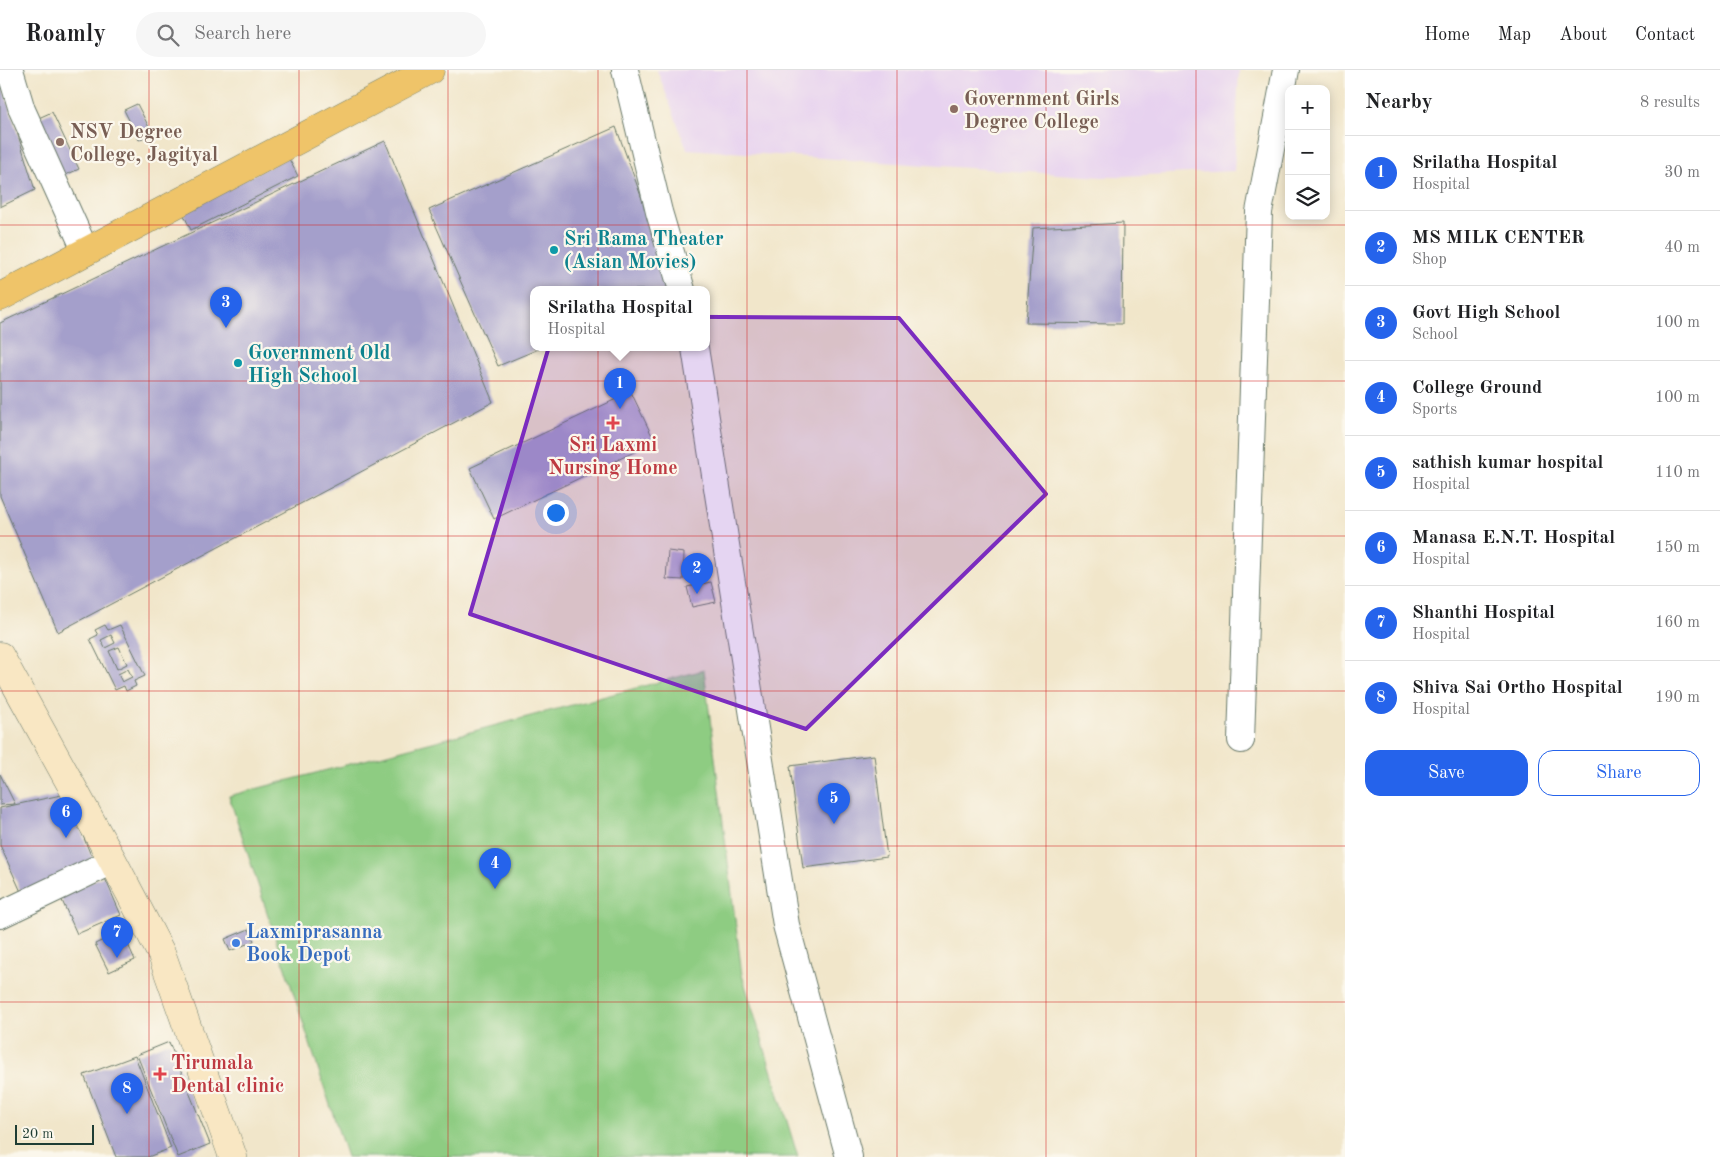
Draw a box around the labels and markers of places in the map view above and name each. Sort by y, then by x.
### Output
place label: Government Girls Degree College [964,90,1119,133]
marker: Government Girls Degree College [948,103,960,115]
place label: NSV Degree College, Jagityal [70,123,218,166]
marker: NSV Degree College, Jagityal [54,136,66,148]
place label: Sri Rama Theater (Asian Movies) [564,230,724,273]
marker: Sri Rama Theater (Asian Movies) [548,244,560,256]
pin: 3 [210,287,242,328]
place label: Government Old High School [248,344,391,387]
marker: Government Old High School [232,357,244,369]
pin: 1 [604,368,636,409]
marker: Sri Laxmi Nursing Home [606,416,620,430]
place label: Sri Laxmi Nursing Home [548,436,678,479]
pin: 2 [681,553,713,594]
pin: 5 [818,783,850,824]
pin: 6 [50,797,82,838]
pin: 4 [479,848,511,889]
pin: 7 [101,917,133,958]
place label: Laxmiprasanna Book Depot [246,923,383,966]
marker: Laxmiprasanna Book Depot [230,937,242,949]
place label: Tirumala Dental clinic [171,1054,284,1097]
marker: Tirumala Dental clinic [153,1067,167,1081]
pin: 8 [111,1073,143,1114]

